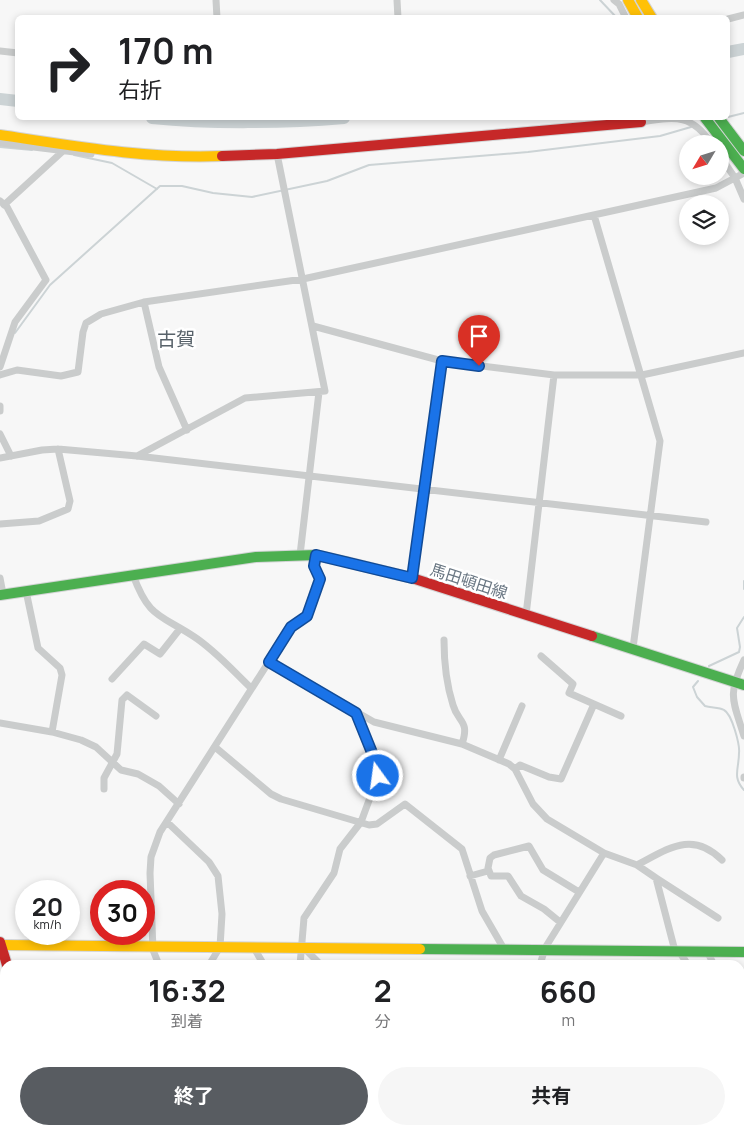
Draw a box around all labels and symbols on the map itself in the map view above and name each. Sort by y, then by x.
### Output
north arrow [679,135,729,185]
pin [458,315,500,366]
district label: 古賀 [157,326,195,352]
street label: 馬田頓田線 [428,558,510,604]
position arrow [351,749,403,801]
speed limit sign: 30 [90,880,155,945]

